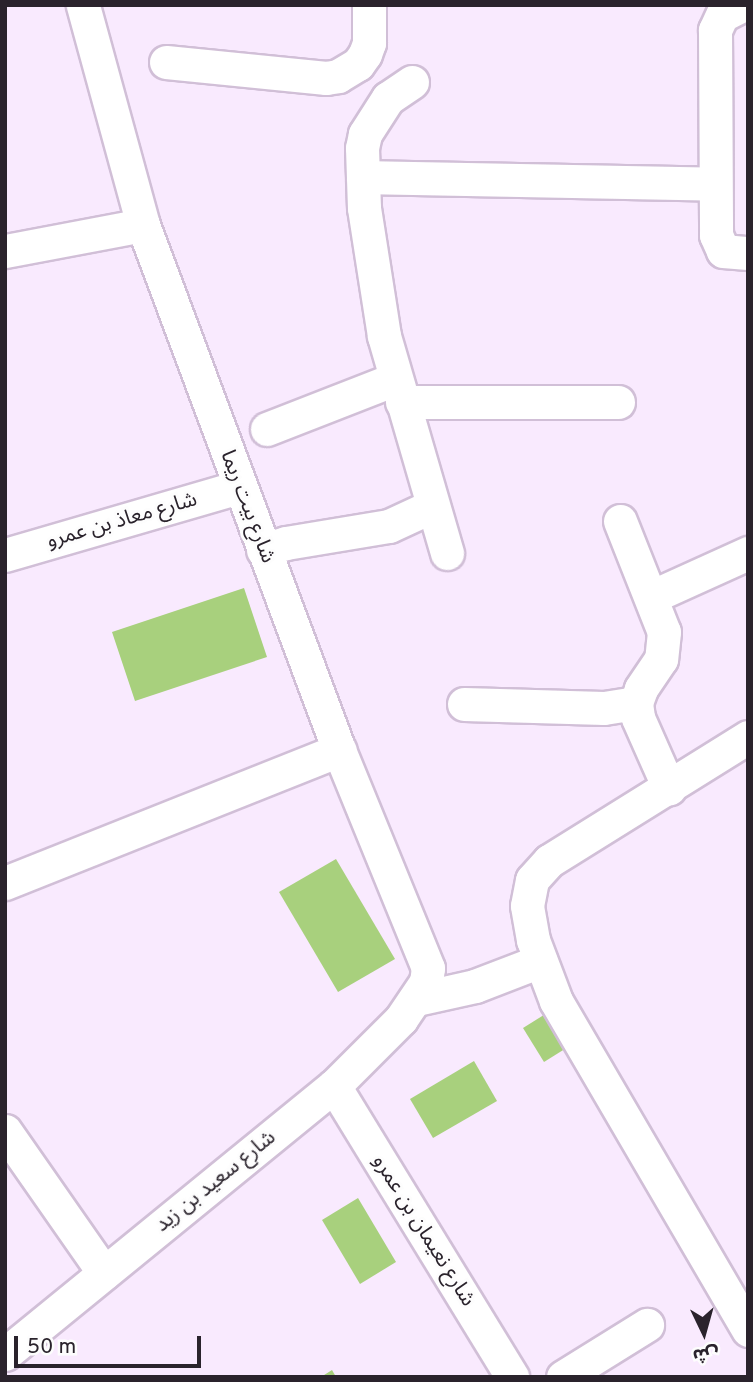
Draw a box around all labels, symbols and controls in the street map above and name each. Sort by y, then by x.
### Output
street label: شارع بيت ريما [214,447,280,567]
street label: شارع معاذ بن عمرو [44,487,200,555]
street label: شارع سعيد بن زيد [151,1126,281,1238]
street label: شارع نعيمان بن عمرو [366,1150,480,1312]
north arrow [669,1298,739,1368]
scale bar [18,1322,205,1366]
text: 50 m [27,1334,76,1361]
text: ش [692,1341,720,1367]

